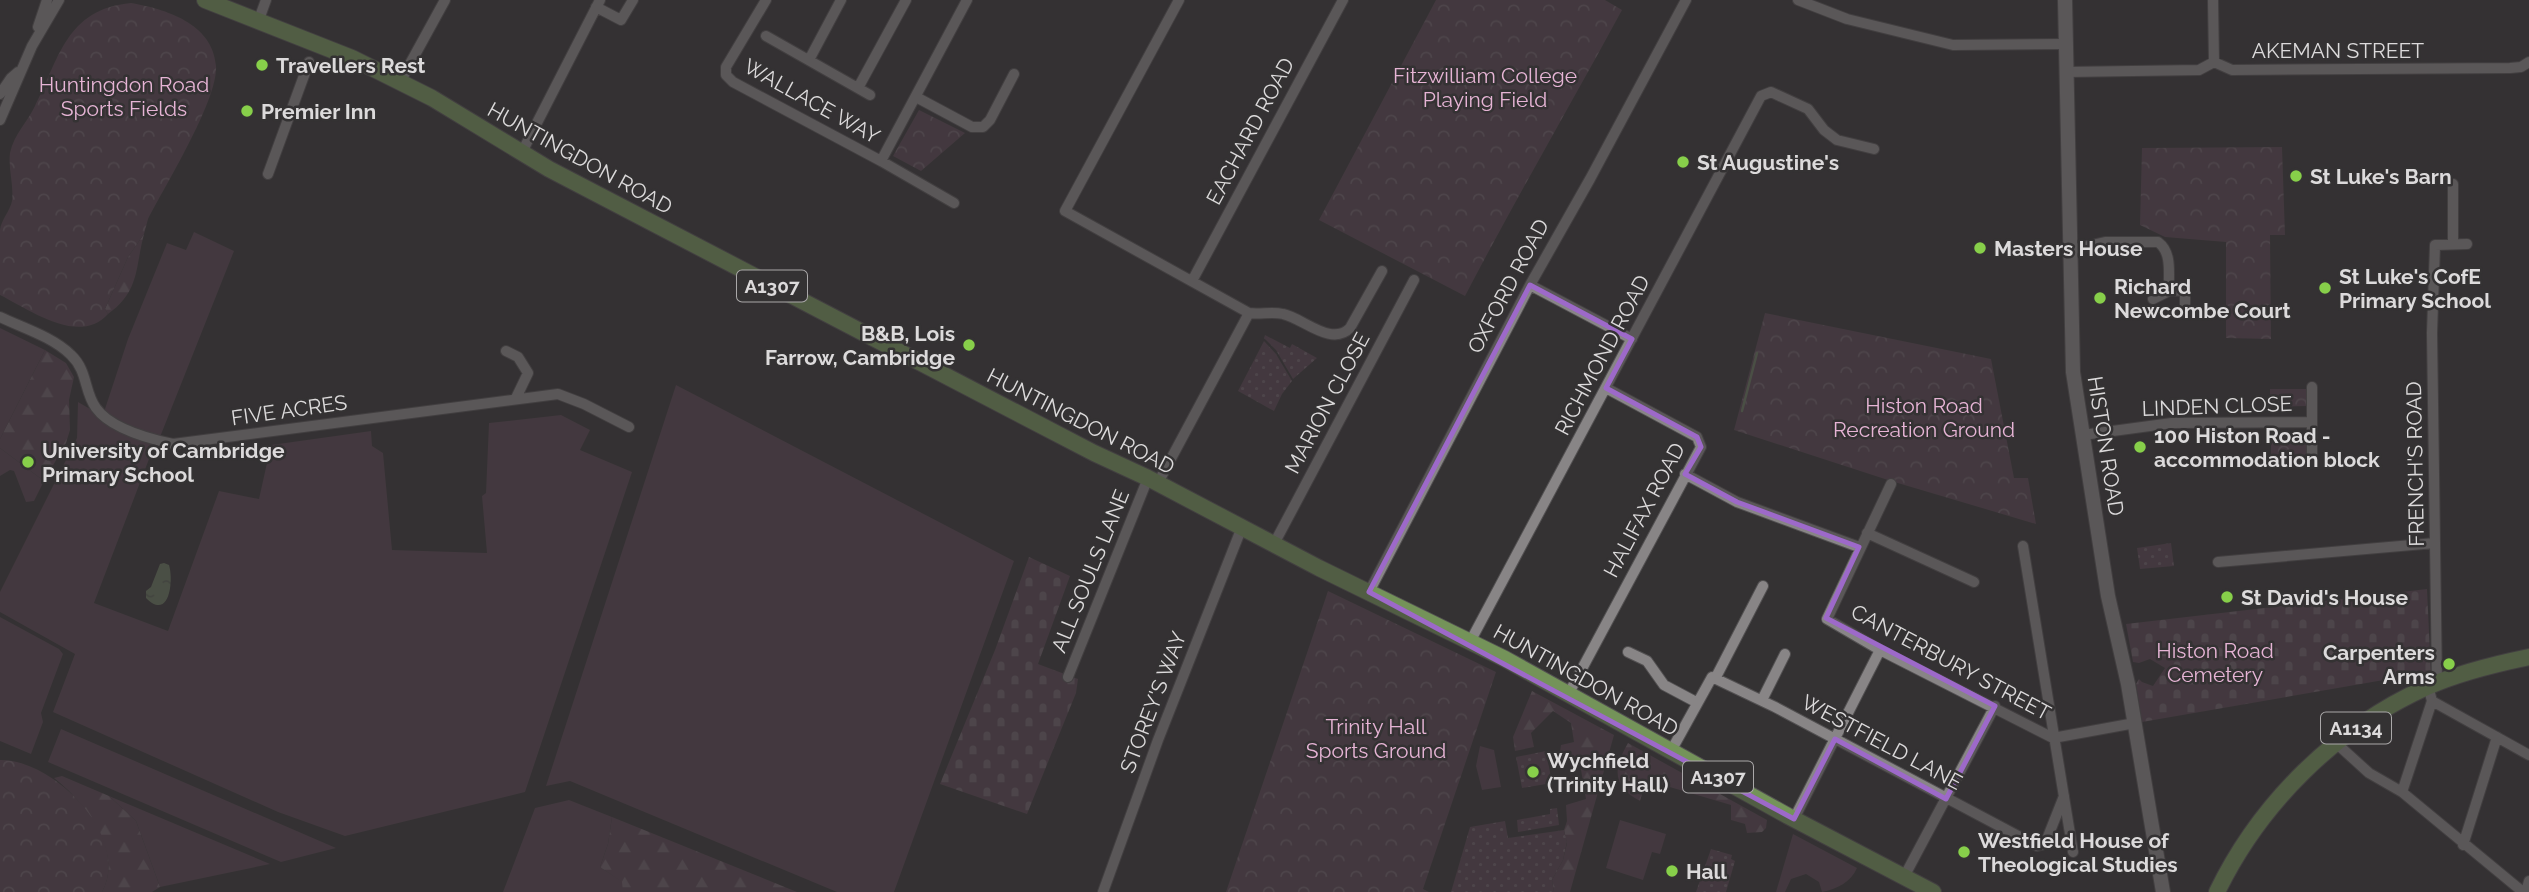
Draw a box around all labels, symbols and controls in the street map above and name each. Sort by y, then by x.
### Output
street label: AKEMAN STREET [2252,38,2424,63]
place label: Travellers Rest [276,53,425,78]
street label: WALLACE WAY [740,53,885,149]
street label: EACHARD ROAD [1201,53,1299,209]
marker: Travellers Rest [254,57,270,73]
park label: Fitzwilliam College Playing Field [1393,63,1577,112]
park label: Huntingdon Road Sports Fields [39,72,209,121]
street label: HUNTINGDON ROAD [483,97,677,219]
place label: Premier Inn [261,99,376,124]
marker: Premier Inn [239,103,255,119]
place label: St Augustine's [1697,150,1839,175]
marker: St Augustine's [1675,154,1691,170]
place label: St Luke's Barn [2310,164,2452,189]
marker: St Luke's Barn [2288,168,2304,184]
street label: OXFORD ROAD [1462,215,1554,357]
place label: Masters House [1994,236,2143,261]
marker: Masters House [1972,240,1988,256]
place label: St Luke's CofE Primary School [2339,264,2491,313]
road number: A1307 [737,270,807,302]
street label: RICHMOND ROAD [1549,271,1655,439]
place label: Richard Newcombe Court [2114,274,2291,323]
marker: St Luke's CofE Primary School [2317,280,2333,296]
marker: Richard Newcombe Court [2092,290,2108,306]
place label: B&B, Lois Farrow, Cambridge [765,321,955,370]
street label: MARION CLOSE [1279,328,1375,478]
marker: B&B, Lois Farrow, Cambridge [961,337,977,353]
street label: HUNTINGDON ROAD [983,363,1179,479]
street label: HISTON ROAD [2083,374,2129,518]
street label: FRENCH'S ROAD [2401,381,2429,547]
street label: FIVE ACRES [230,389,349,430]
street label: LINDEN CLOSE [2141,391,2293,421]
park label: Histon Road Recreation Ground [1833,393,2015,442]
place label: 100 Histon Road - accommodation block [2154,423,2380,472]
place label: University of Cambridge Primary School [42,438,285,487]
street label: HALIFAX ROAD [1598,438,1690,582]
marker: 100 Histon Road - accommodation block [2132,439,2148,455]
marker: University of Cambridge Primary School [20,454,36,470]
street label: ALL SOULS LANE [1046,486,1134,656]
place label: St David's House [2241,585,2408,610]
marker: St David's House [2219,589,2235,605]
street label: CANTERBURY STREET [1847,599,2055,725]
street label: HUNTINGDON ROAD [1489,619,1683,741]
street label: STOREY'S WAY [1115,627,1192,776]
park label: Histon Road Cemetery [2156,638,2274,687]
place label: Carpenters Arms [2323,640,2435,689]
marker: Carpenters Arms [2441,656,2457,672]
street label: WESTFIELD LANE [1797,689,1967,795]
road number: A1134 [2321,712,2391,744]
park label: Trinity Hall Sports Ground [1306,714,1446,763]
place label: Wychfield (Trinity Hall) [1547,748,1669,797]
road number: A1307 [1683,762,1753,792]
marker: Wychfield (Trinity Hall) [1525,764,1541,780]
place label: Westfield House of Theological Studies [1978,828,2178,877]
marker: Westfield House of Theological Studies [1956,844,1972,860]
place label: Hall [1686,859,1727,884]
marker: Hall [1664,863,1680,879]

